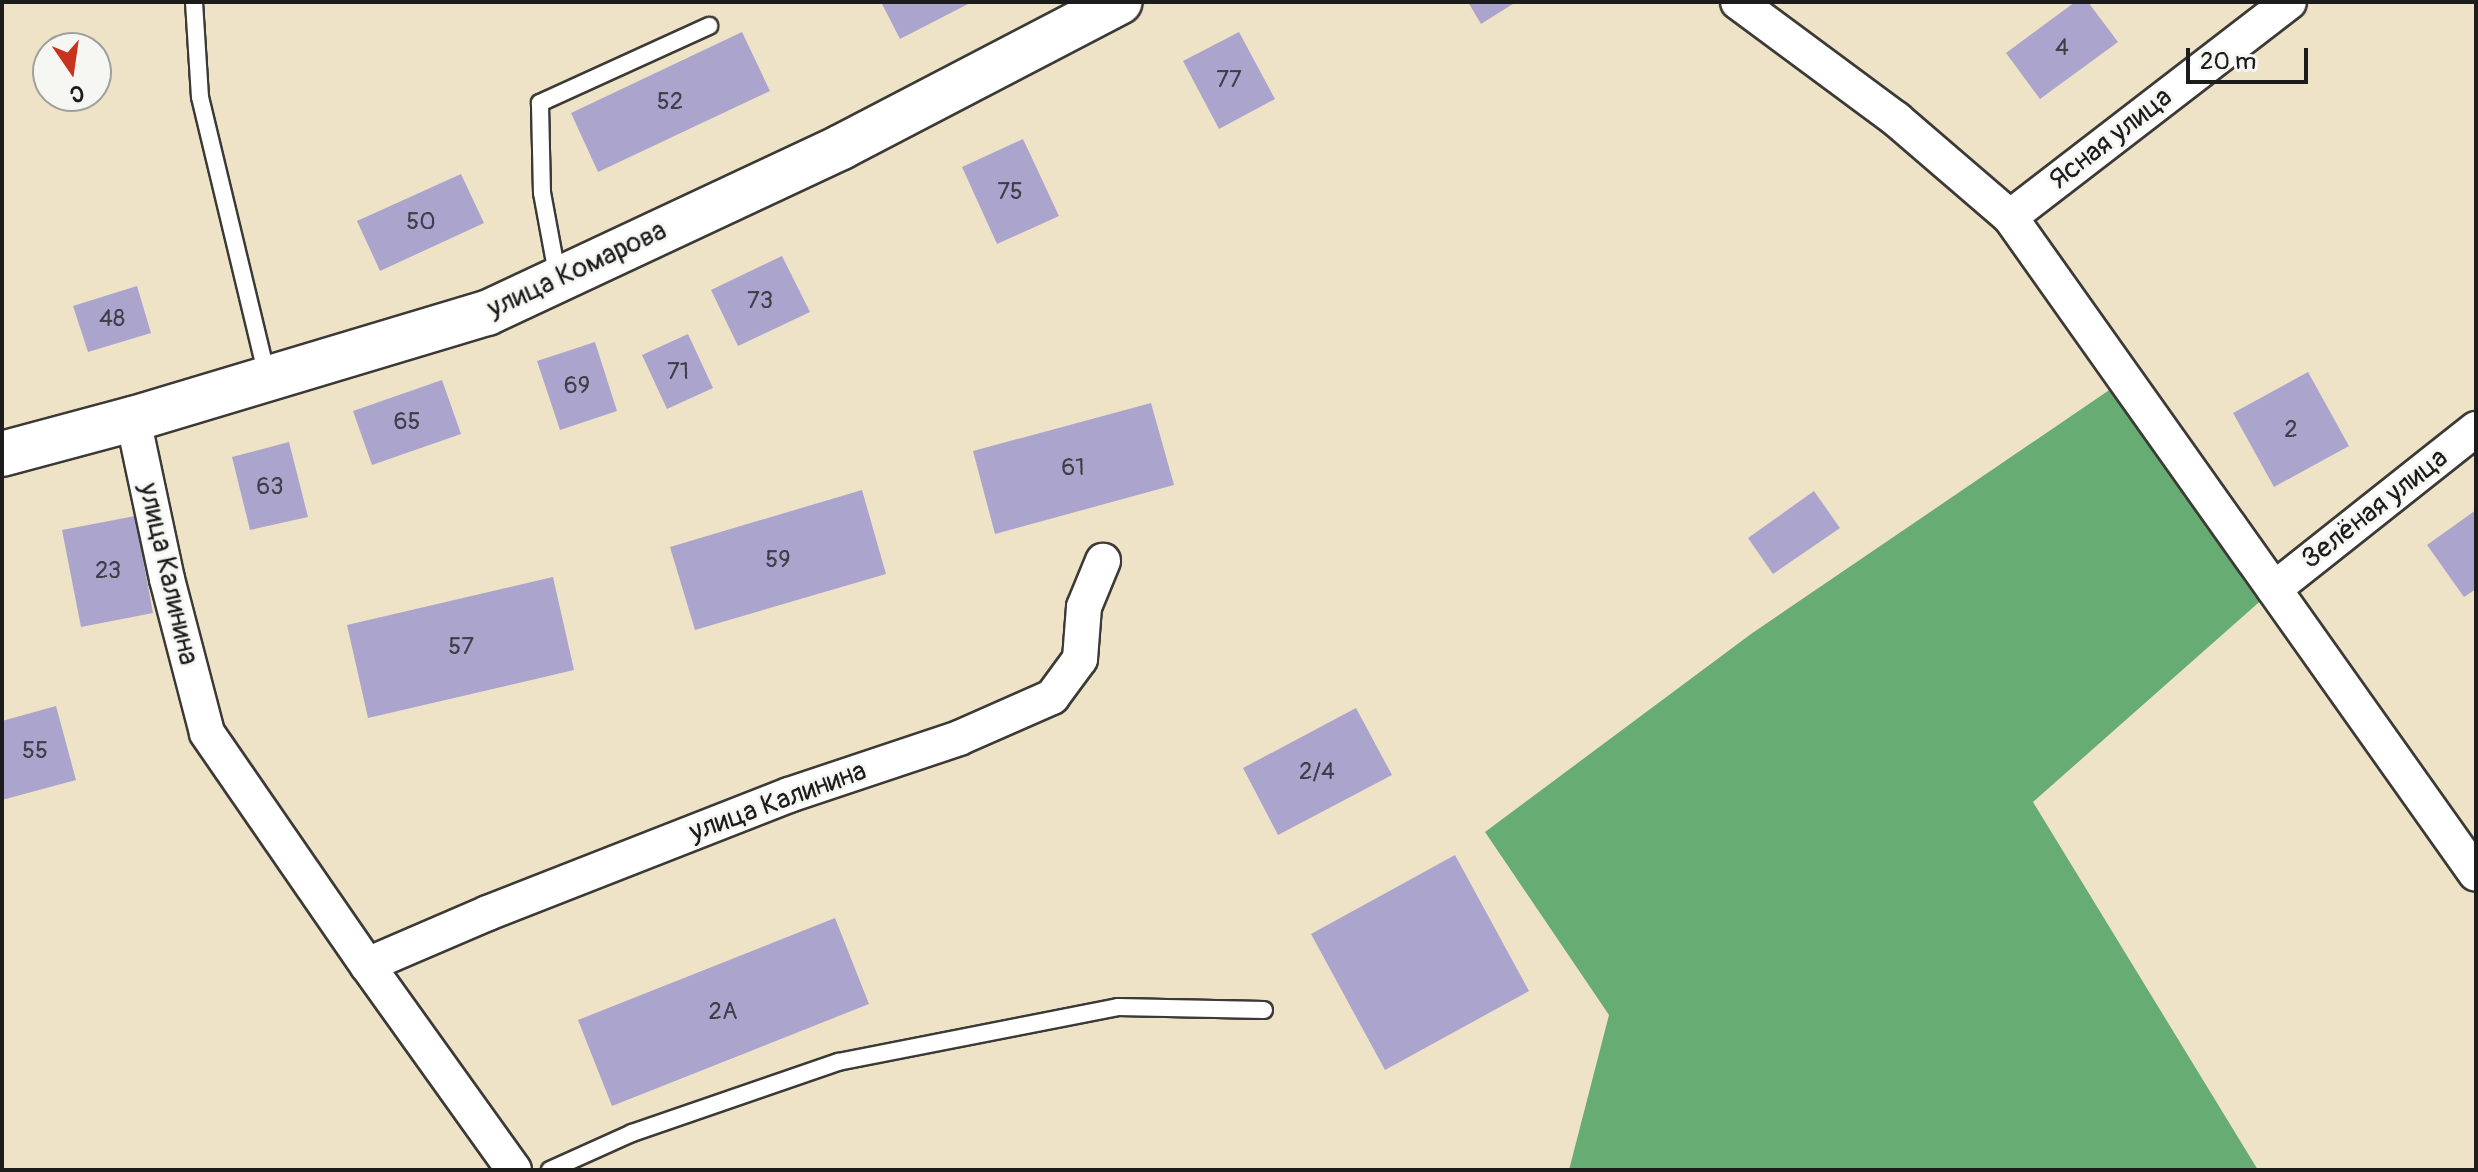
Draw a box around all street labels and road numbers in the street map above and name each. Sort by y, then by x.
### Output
street label: Ясная улица [2043,81,2179,197]
street label: улица Комарова [482,214,672,326]
street label: Зелёная улица [2295,441,2455,577]
street label: улица Калинина [131,480,205,668]
street label: улица Калинина [685,754,871,850]

